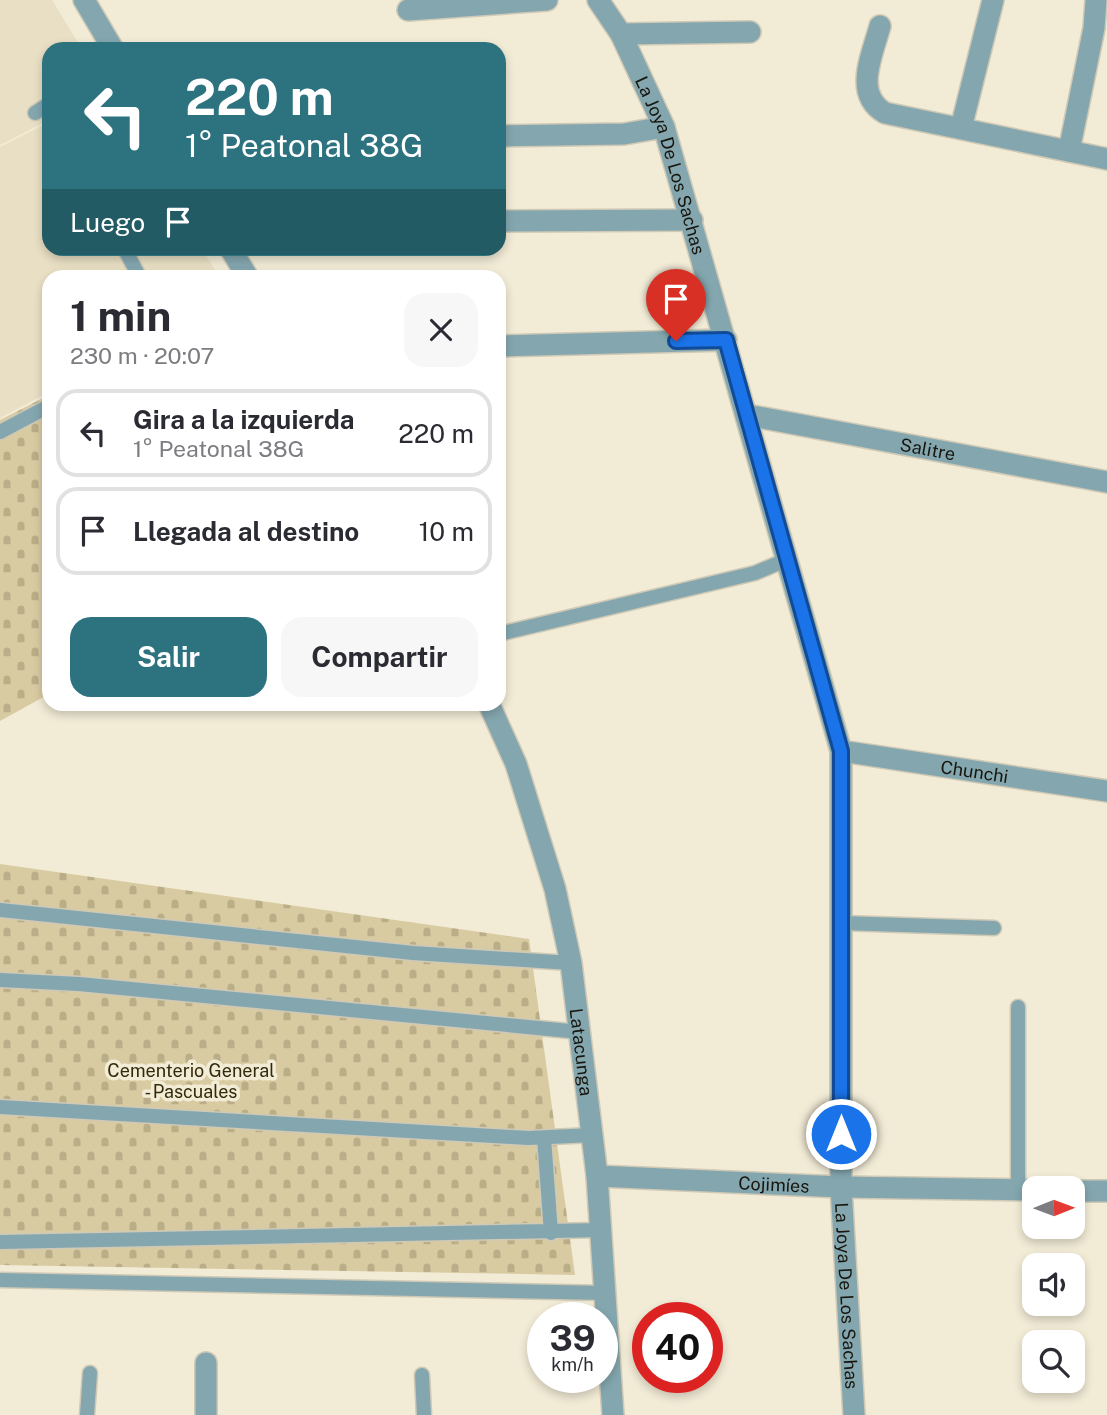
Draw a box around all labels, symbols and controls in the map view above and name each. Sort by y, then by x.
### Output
text: 220 m [185,68,334,126]
icon: left [70,70,161,161]
street label: La Joya De Los Sachas [631,73,710,257]
text: 1° Peatonal 38G [185,127,423,164]
icon: arrive [159,203,197,241]
text: Luego [70,207,145,238]
pin [646,269,706,341]
icon: arrive [657,280,695,318]
text: 1 min [70,291,171,340]
button: close [404,293,478,367]
text: 230 m · 20:07 [70,342,214,369]
text: Gira a la izquierda [133,404,355,435]
icon: left [74,414,112,452]
text: 220 m [398,418,474,449]
street label: Salitre [898,433,957,464]
text: 1° Peatonal 38G [133,435,304,462]
icon: arrive [74,512,112,550]
text: Llegada al destino [133,516,359,547]
text: 10 m [419,516,474,547]
button: Salir [70,617,267,697]
button: Compartir [281,617,478,697]
street label: Chunchi [939,756,1010,787]
street label: Latacunga [566,1007,598,1097]
park label: Cementerio General - Pascuales [107,1060,275,1102]
position arrow [804,1097,878,1171]
street label: Cojimíes [738,1172,810,1196]
north arrow [1022,1176,1085,1239]
map controls [1022,1176,1085,1393]
street label: La Joya De Los Sachas [831,1202,863,1390]
button: sound [1022,1253,1085,1316]
speed limit sign: 40 [632,1302,723,1393]
text: 39 [549,1318,596,1359]
button: search [1022,1330,1085,1393]
text: km/h [551,1354,594,1375]

